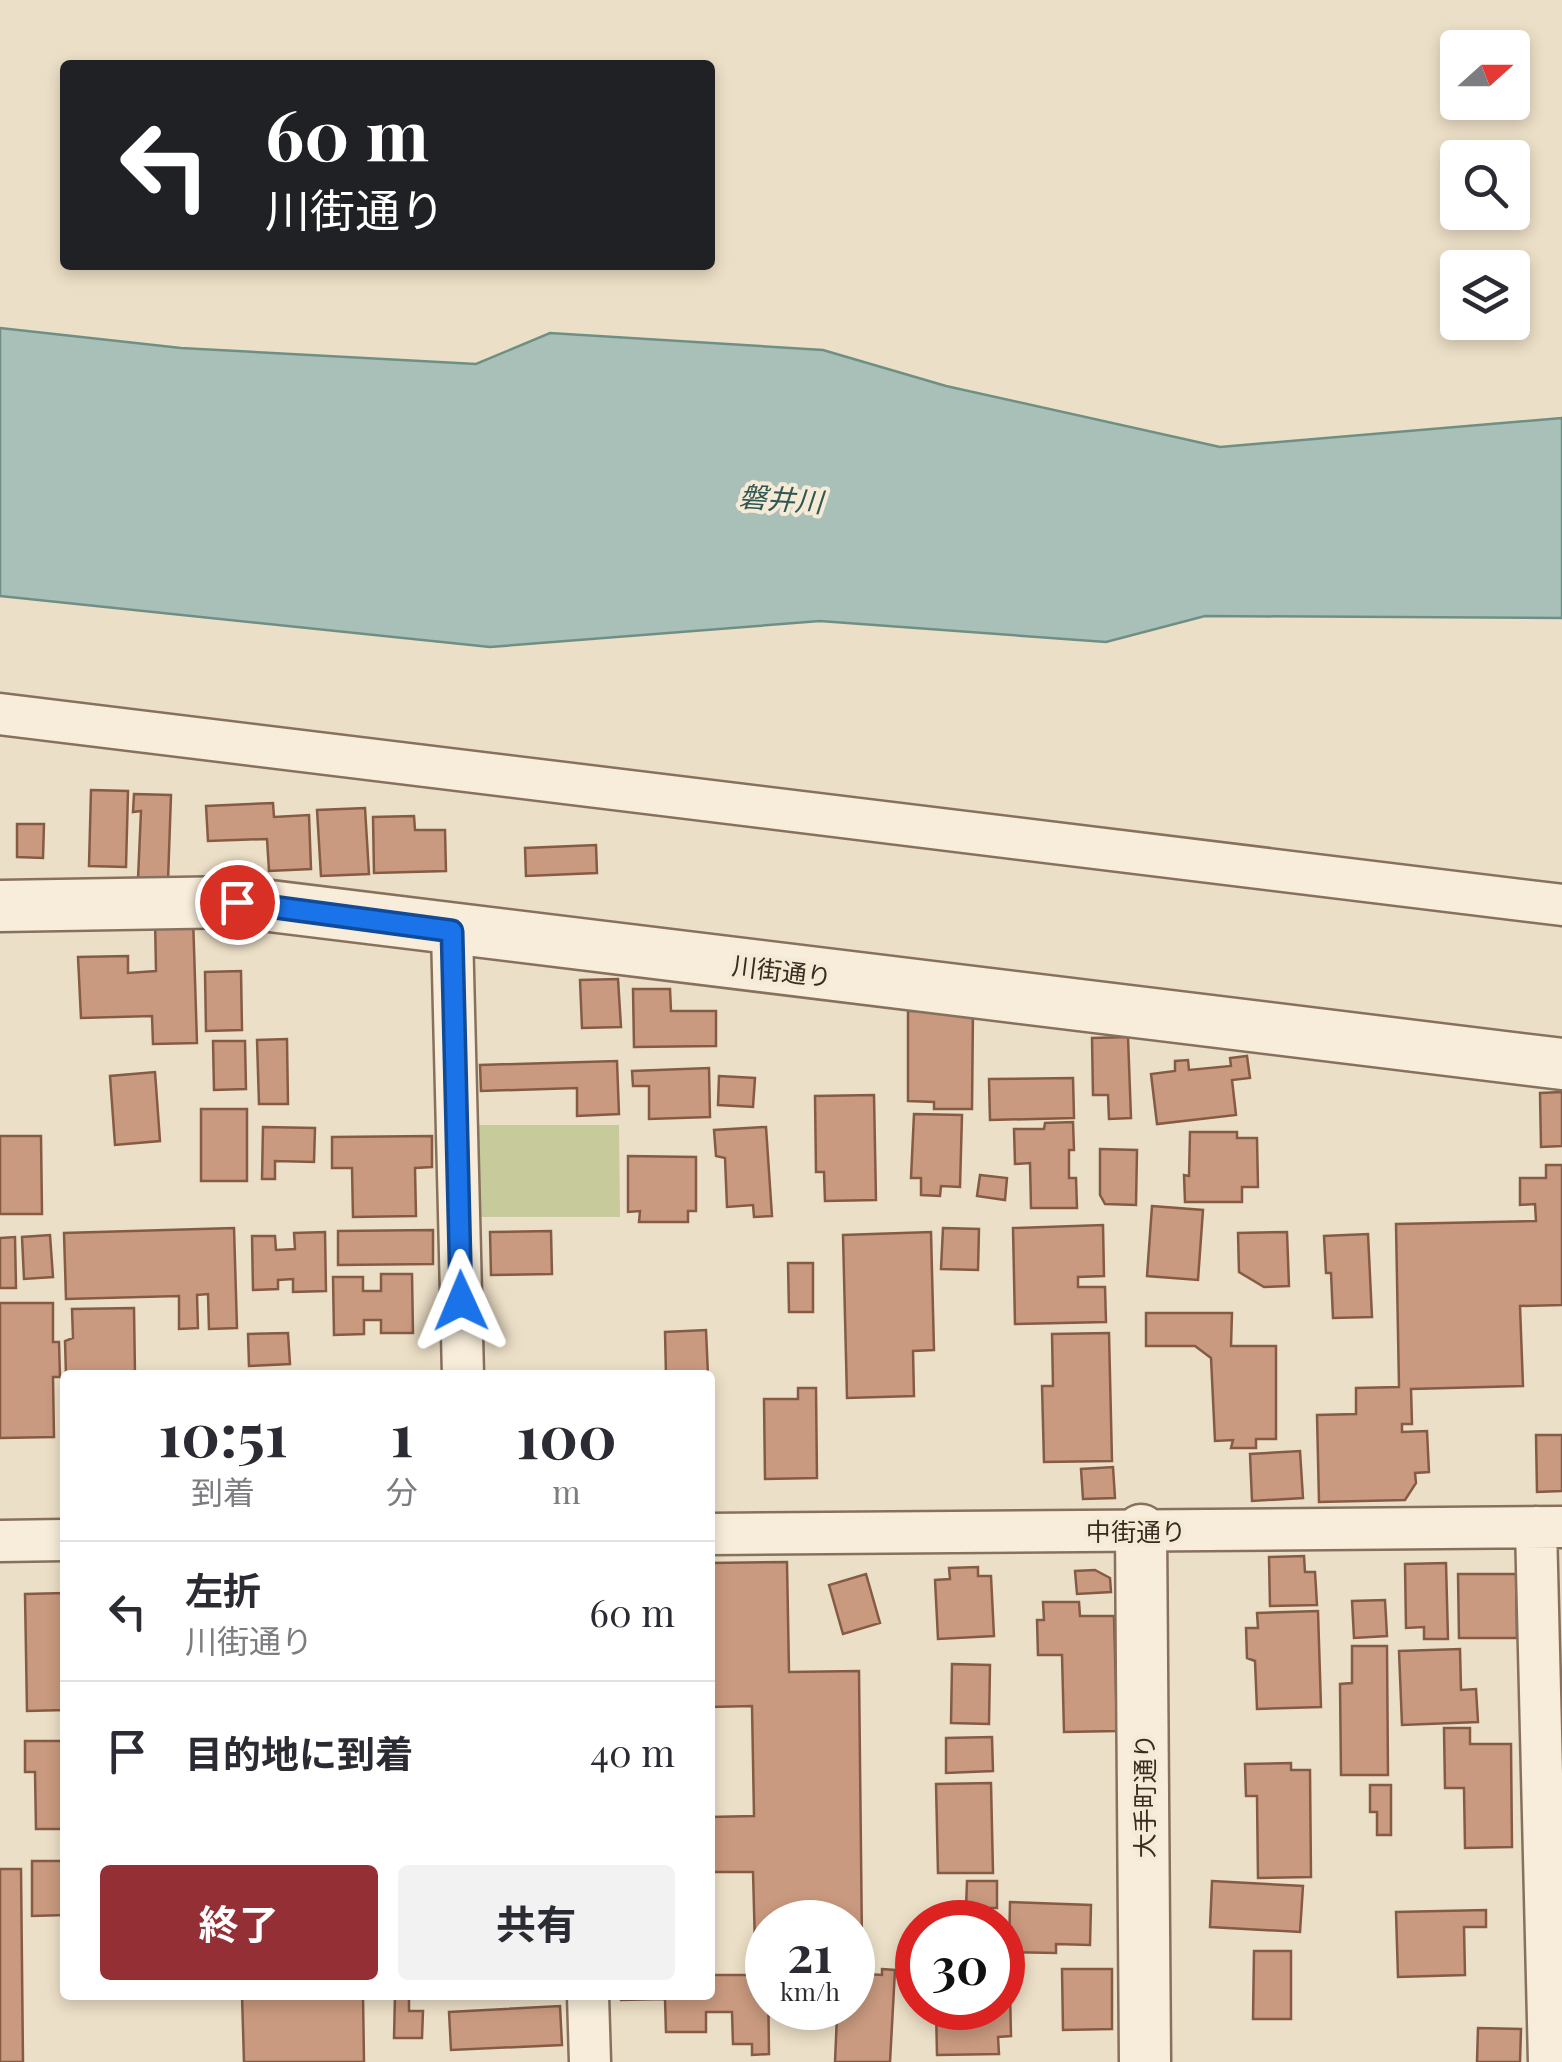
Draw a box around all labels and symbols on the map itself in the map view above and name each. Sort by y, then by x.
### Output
north arrow [1440,30,1530,120]
water label: 磐井川 [738,477,827,520]
pin [195,860,280,945]
street label: 川街通り [730,948,834,992]
position arrow [409,1249,513,1353]
street label: 中街通り [1086,1514,1186,1547]
street label: 大手町通り [1127,1733,1160,1859]
speed limit sign: 30 [895,1900,1025,2030]

